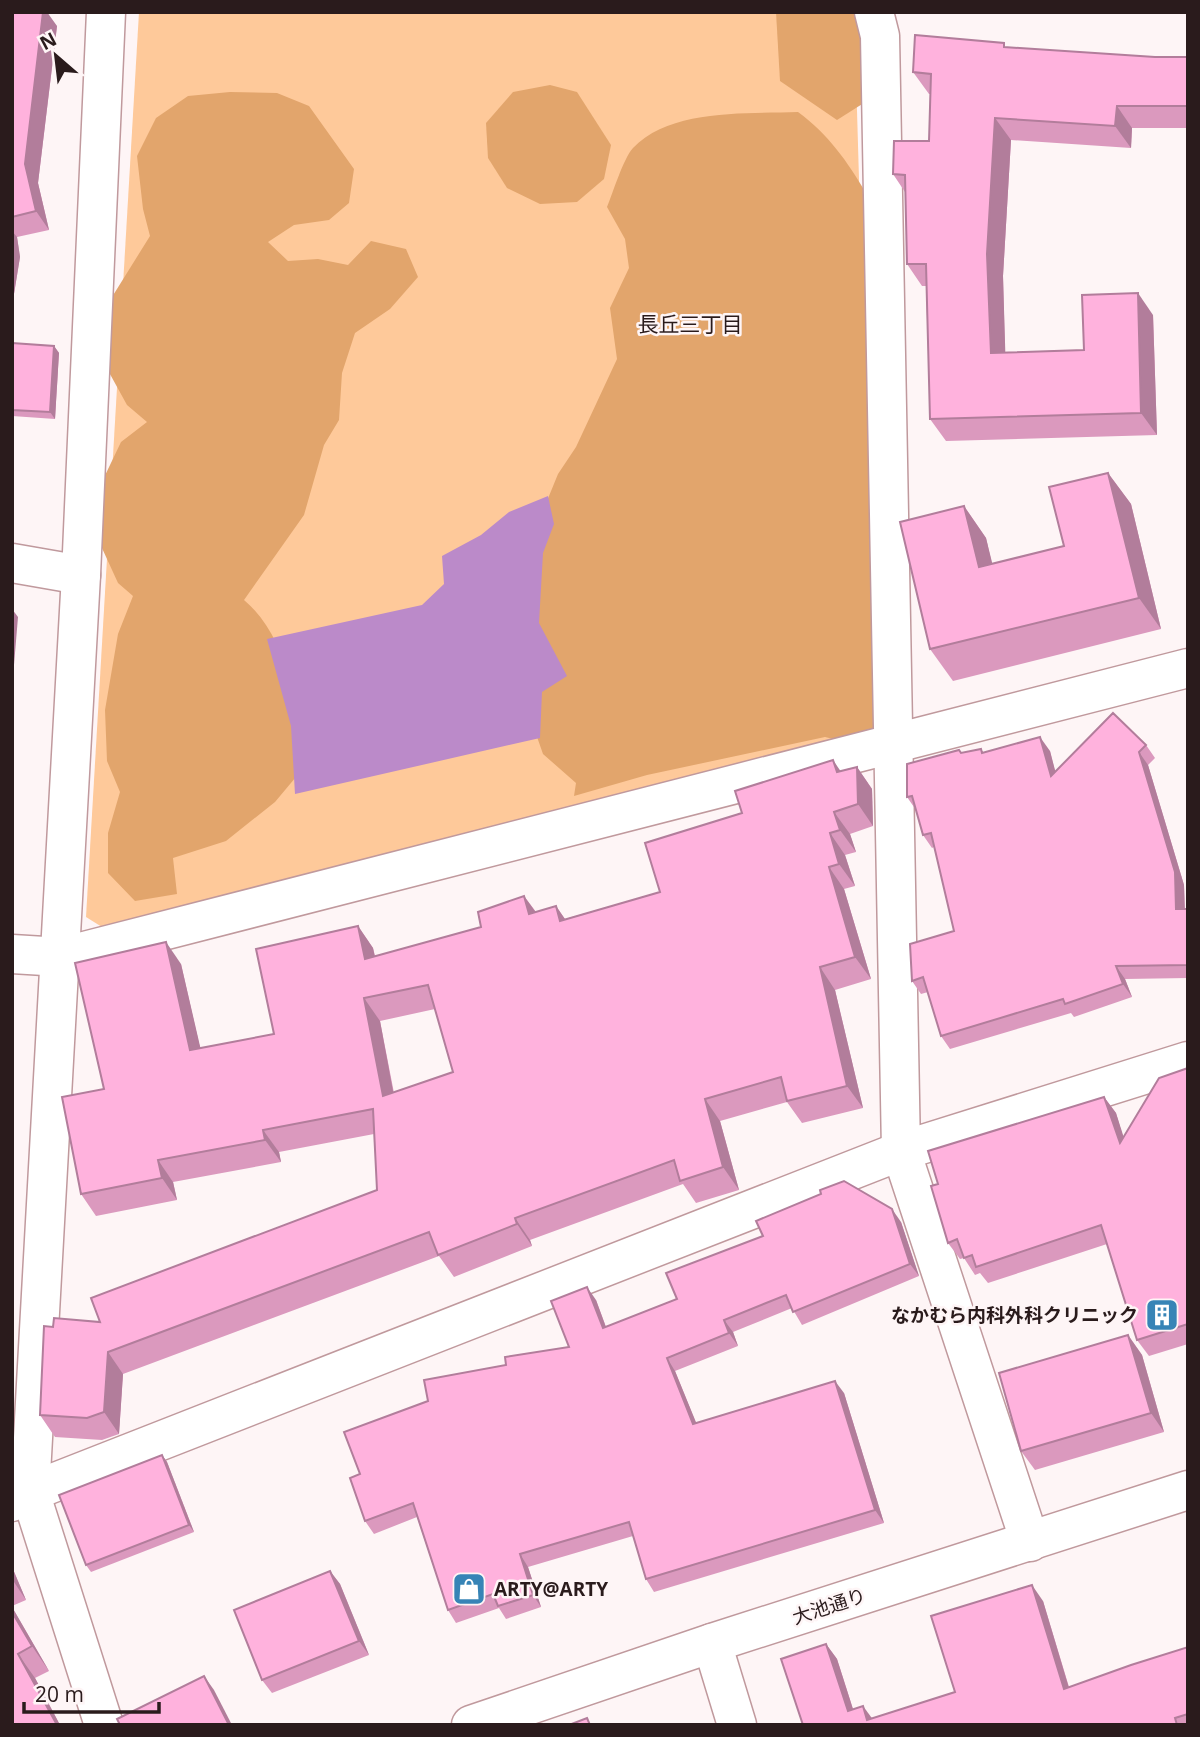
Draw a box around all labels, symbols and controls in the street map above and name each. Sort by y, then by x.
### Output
north arrow [21,21,91,91]
text: N [35,26,61,56]
district label: 長丘三丁目 [638,310,743,338]
building icon: なかむら内科外科クリニック [1143,1296,1181,1334]
place label: なかむら内科外科クリニック [891,1302,1138,1328]
shop icon: ARTY@ARTY [450,1570,488,1608]
place label: ARTY@ARTY [494,1576,608,1602]
street label: 大池通り [789,1582,869,1630]
scale bar [24,1670,159,1714]
text: 20 m [35,1680,84,1708]

